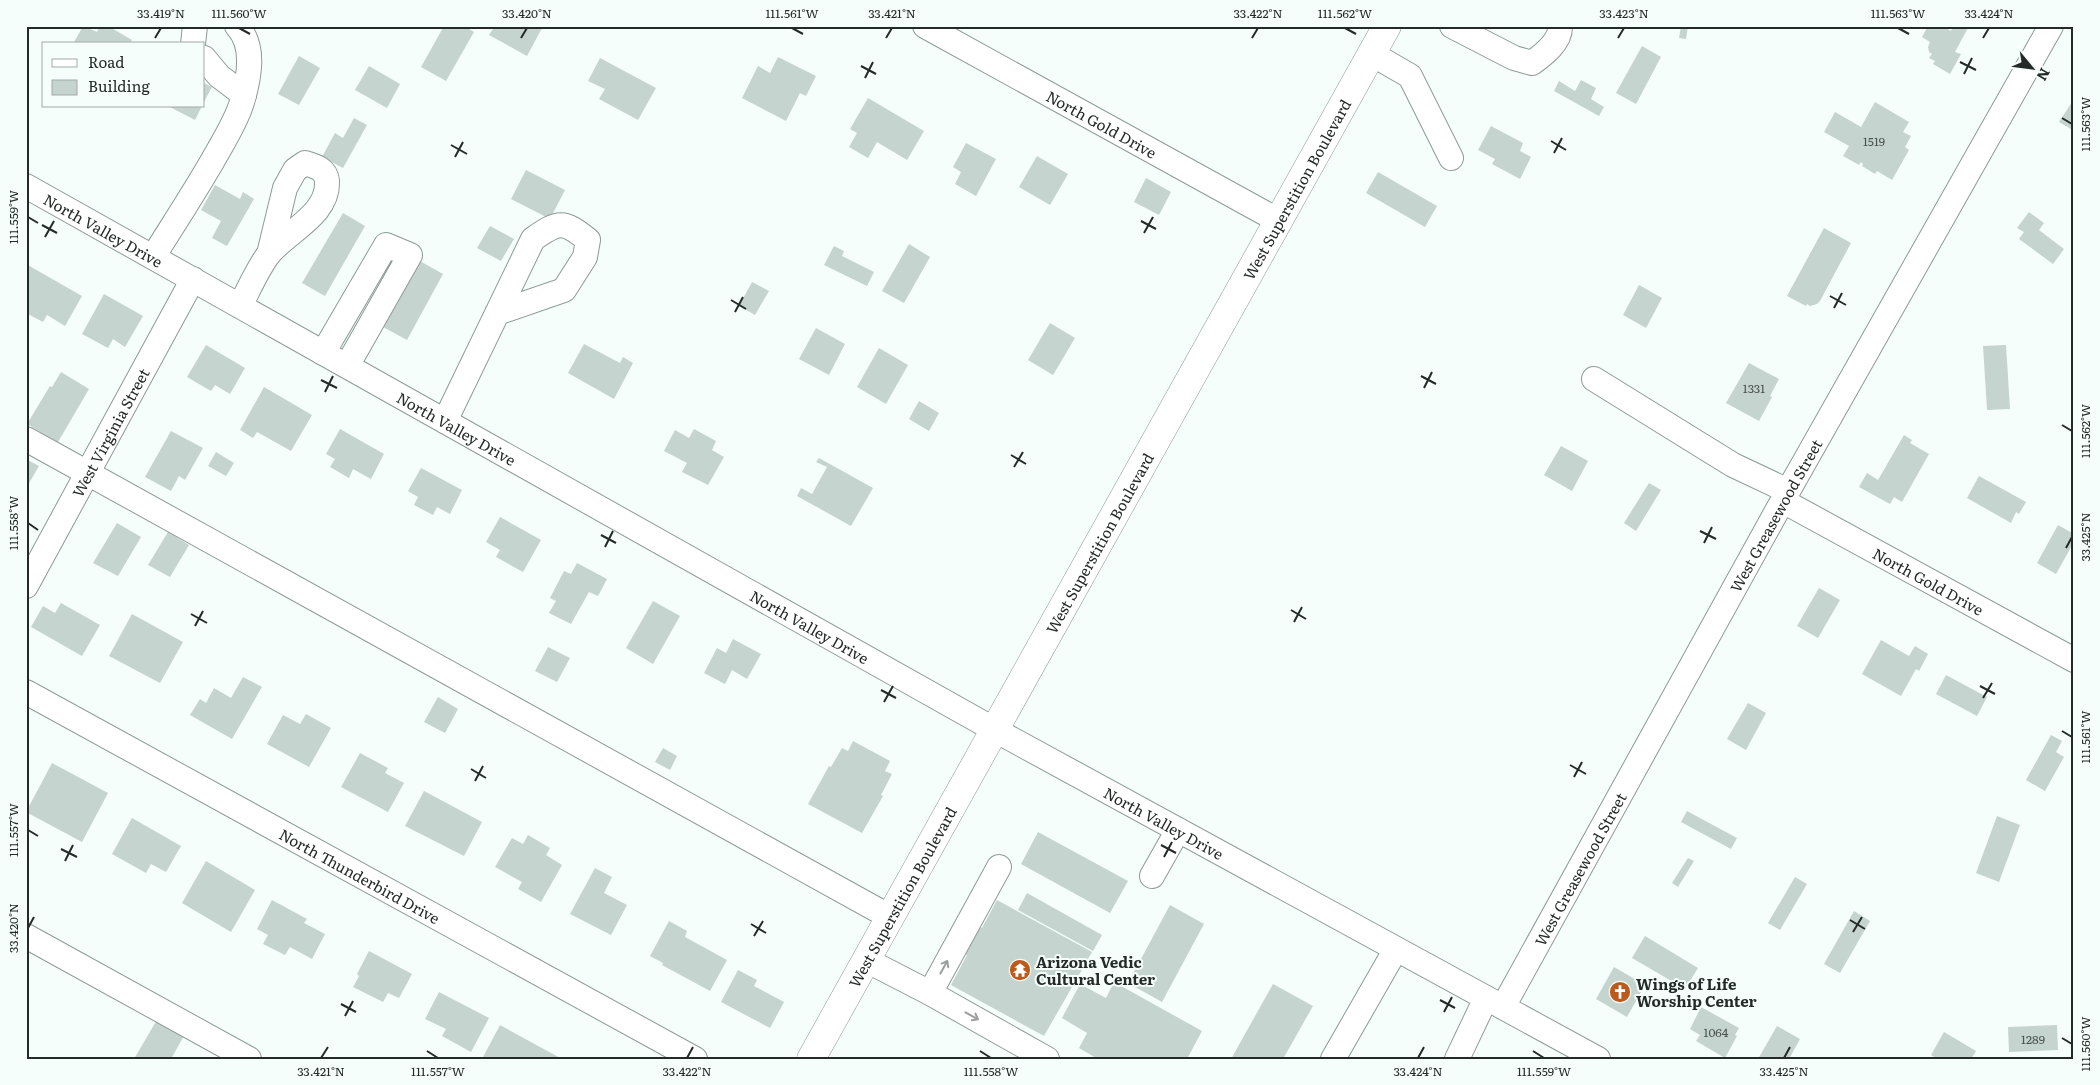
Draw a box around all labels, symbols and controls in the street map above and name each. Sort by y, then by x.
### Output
text: 33.419°N [137,4,185,22]
text: 111.560°W [211,4,267,22]
text: 33.420°N [502,4,552,22]
text: 111.561°W [765,4,819,22]
text: 33.421°N [868,4,916,22]
text: 33.422°N [1234,4,1282,22]
text: 111.562°W [1318,4,1372,22]
text: 33.423°N [1599,4,1649,22]
text: 111.563°W [1871,4,1925,22]
text: 33.424°N [1964,4,2014,22]
legend [42,42,205,108]
north arrow [2008,42,2058,92]
text: Road [88,50,124,73]
text: N [2033,65,2056,85]
text: Building [88,74,150,97]
street label: North Gold Drive [1043,84,1161,163]
street label: West Superstition Boulevard [1236,94,1356,284]
text: 111.563°W [2076,97,2094,151]
house number: 1519 [1863,132,1885,150]
street label: North Valley Drive [40,187,168,272]
text: 111.559°W [4,190,22,244]
street label: West Virginia Street [65,364,154,501]
house number: 1331 [1743,379,1765,397]
street label: North Valley Drive [393,385,521,471]
text: 111.562°W [2076,404,2094,458]
street label: West Greasewood Street [1723,434,1827,596]
street label: West Superstition Boulevard [1039,448,1159,637]
text: 111.558°W [4,496,22,550]
text: 33.425°N [2076,513,2094,561]
street label: North Gold Drive [1869,541,1988,620]
street label: North Valley Drive [746,583,874,669]
text: 111.561°W [2076,710,2094,764]
street label: North Valley Drive [1100,780,1228,864]
street label: West Greasewood Street [1528,788,1631,950]
street label: West Superstition Boulevard [842,802,961,991]
text: 111.557°W [4,803,22,857]
street label: North Thunderbird Drive [275,822,445,929]
text: 33.420°N [4,903,22,953]
place label: Arizona Vedic Cultural Center [1036,950,1155,990]
temple icon: Arizona Vedic Cultural Center [1008,958,1032,982]
one-way arrow [939,959,949,974]
place label: Wings of Life Worship Center [1636,972,1757,1012]
church icon: Wings of Life Worship Center [1608,980,1632,1004]
one-way arrow [965,1012,979,1022]
text: 111.560°W [2076,1016,2094,1072]
house number: 1064 [1704,1023,1729,1041]
house number: 1289 [2021,1030,2045,1048]
text: 33.421°N [297,1062,345,1080]
text: 111.557°W [411,1062,465,1080]
text: 33.422°N [663,1062,711,1080]
text: 111.558°W [964,1062,1018,1080]
text: 33.424°N [1393,1062,1443,1080]
text: 111.559°W [1517,1062,1571,1080]
text: 33.425°N [1760,1062,1808,1080]

